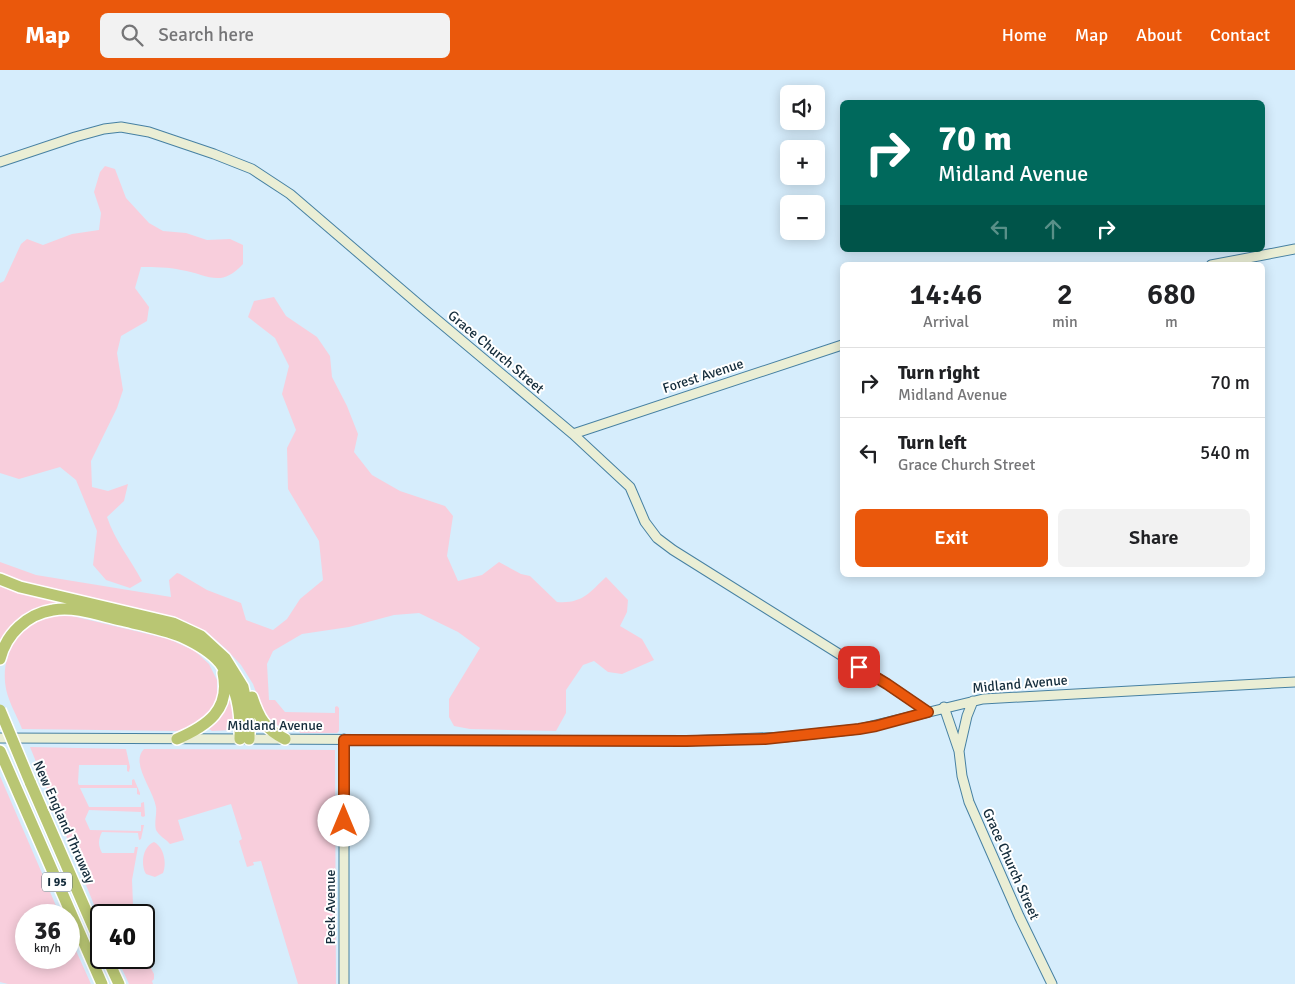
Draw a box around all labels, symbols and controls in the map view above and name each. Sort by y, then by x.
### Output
search box [100,13,450,58]
text: Map [25,20,70,50]
icon: search [118,21,146,49]
text: Search here [158,23,254,47]
text: Home [1002,24,1047,46]
text: Map [1075,24,1108,46]
text: About [1136,24,1182,46]
text: Contact [1210,24,1270,46]
map controls [780,85,825,240]
button: sound [780,85,825,130]
text: 70 m [938,117,1012,160]
icon: right [855,120,920,185]
button: + [780,140,825,185]
text: Midland Avenue [938,160,1088,187]
button: − [780,195,825,240]
icon: left [986,215,1014,243]
icon: ahead [1039,215,1067,243]
icon: right [1092,215,1120,243]
text: 14:46 [909,276,983,313]
text: 2 [1057,276,1073,313]
text: 680 [1147,276,1196,313]
street label: Grace Church Street [445,307,548,397]
text: Arrival [923,312,969,332]
text: min [1052,312,1078,332]
text: m [1165,312,1178,332]
street label: Forest Avenue [660,355,746,397]
text: Turn right [898,361,980,385]
icon: right [855,369,883,397]
text: 70 m [1210,371,1250,395]
text: Midland Avenue [898,385,1007,405]
text: Turn left [898,431,967,455]
icon: left [855,439,883,467]
text: 540 m [1200,441,1250,465]
text: Grace Church Street [898,455,1035,475]
button: Exit [855,509,1048,567]
button: Share [1058,509,1250,567]
pin [838,646,880,688]
icon: arrive [845,653,873,681]
street label: Midland Avenue [972,671,1068,697]
street label: Midland Avenue [227,717,323,734]
street label: New England Thruway [29,758,99,886]
position arrow [317,794,369,846]
street label: Grace Church Street [979,806,1043,922]
street label: Peck Avenue [322,869,339,945]
road number: I 95 [42,872,72,892]
speed limit sign: 40 [90,904,155,969]
text: 36 [34,915,61,946]
text: km/h [34,941,61,956]

